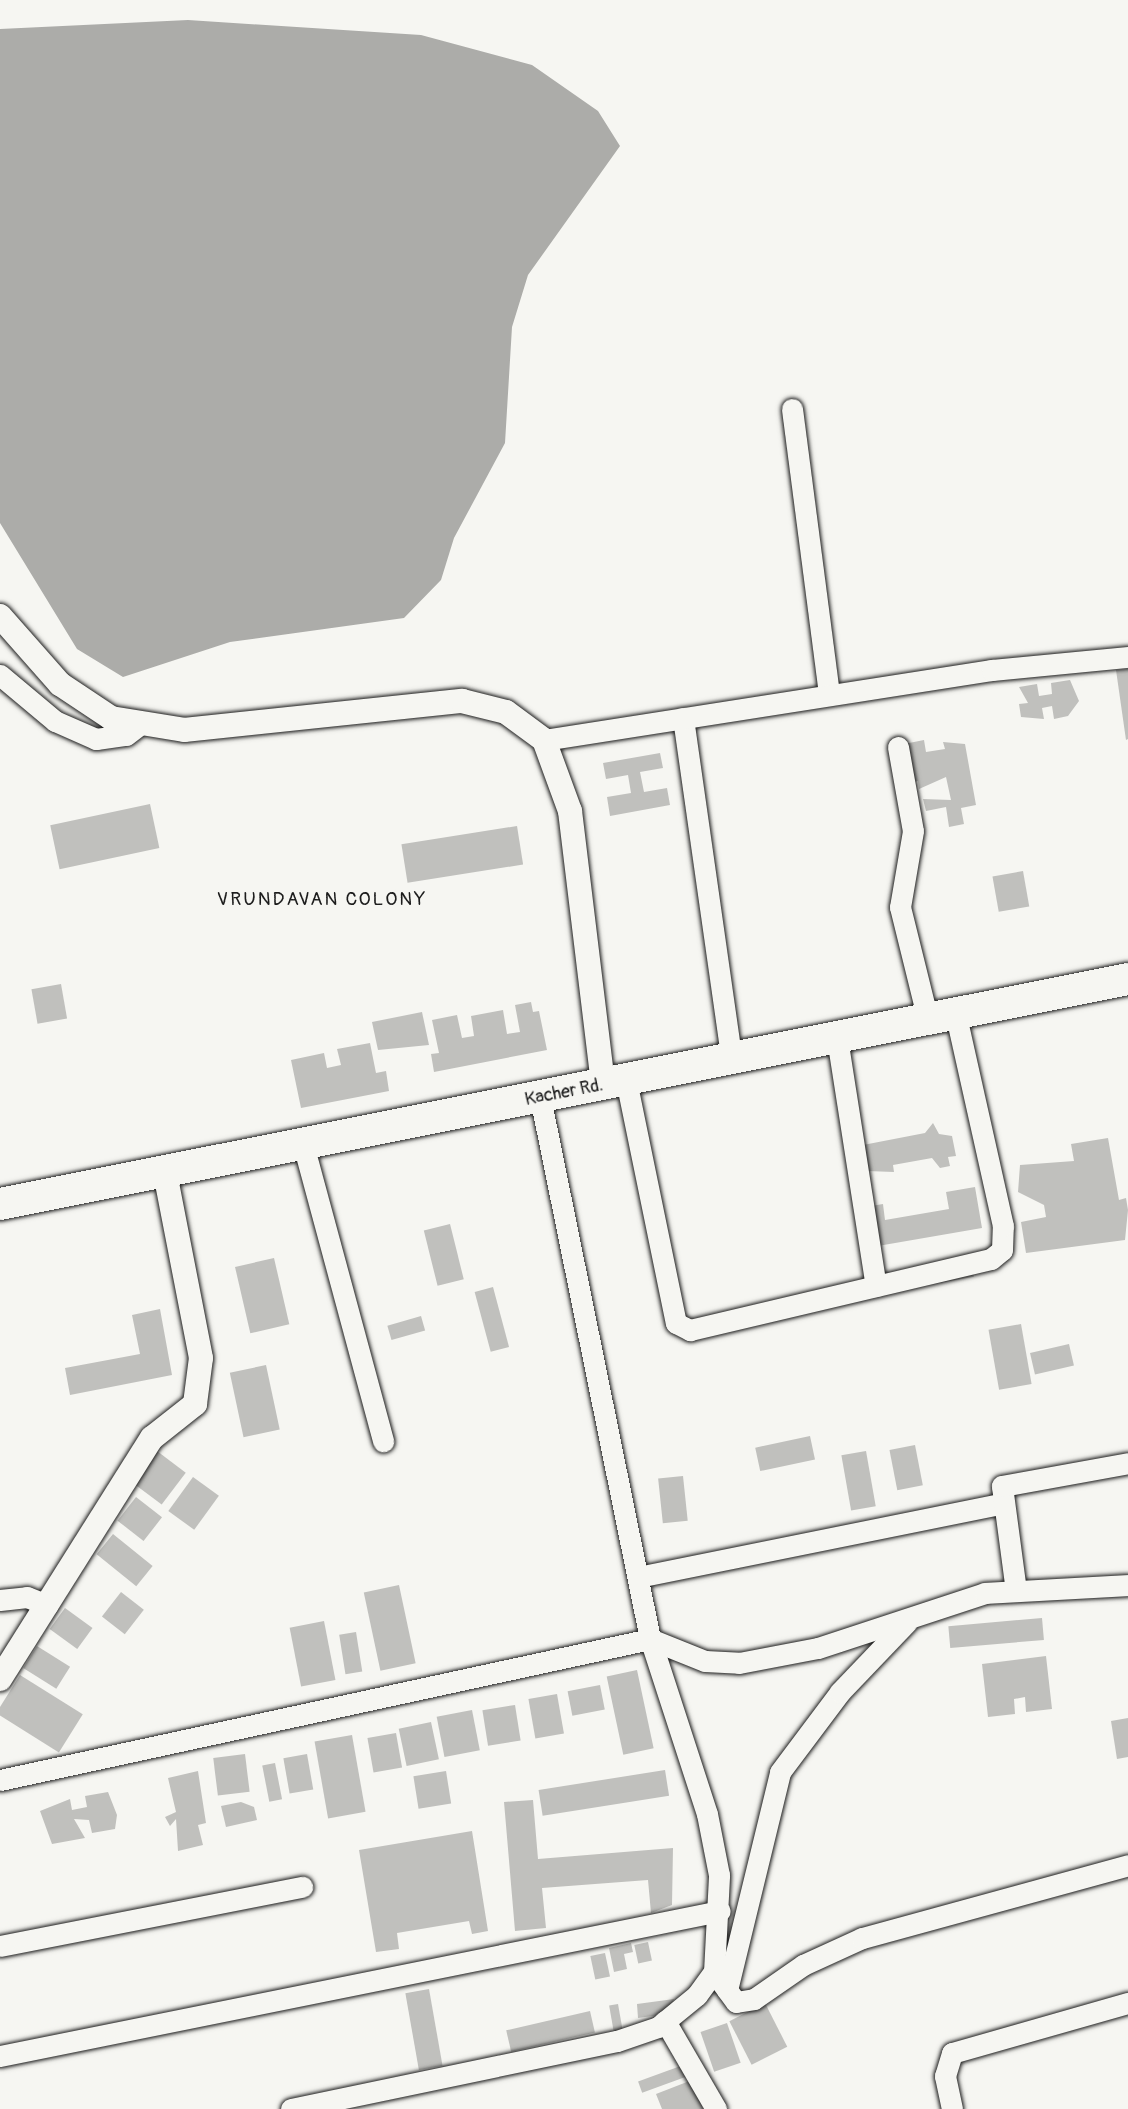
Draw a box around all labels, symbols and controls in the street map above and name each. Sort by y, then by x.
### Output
district label: VRUNDAVAN COLONY [219,889,425,911]
street label: Kacher Rd. [523,1075,605,1111]

